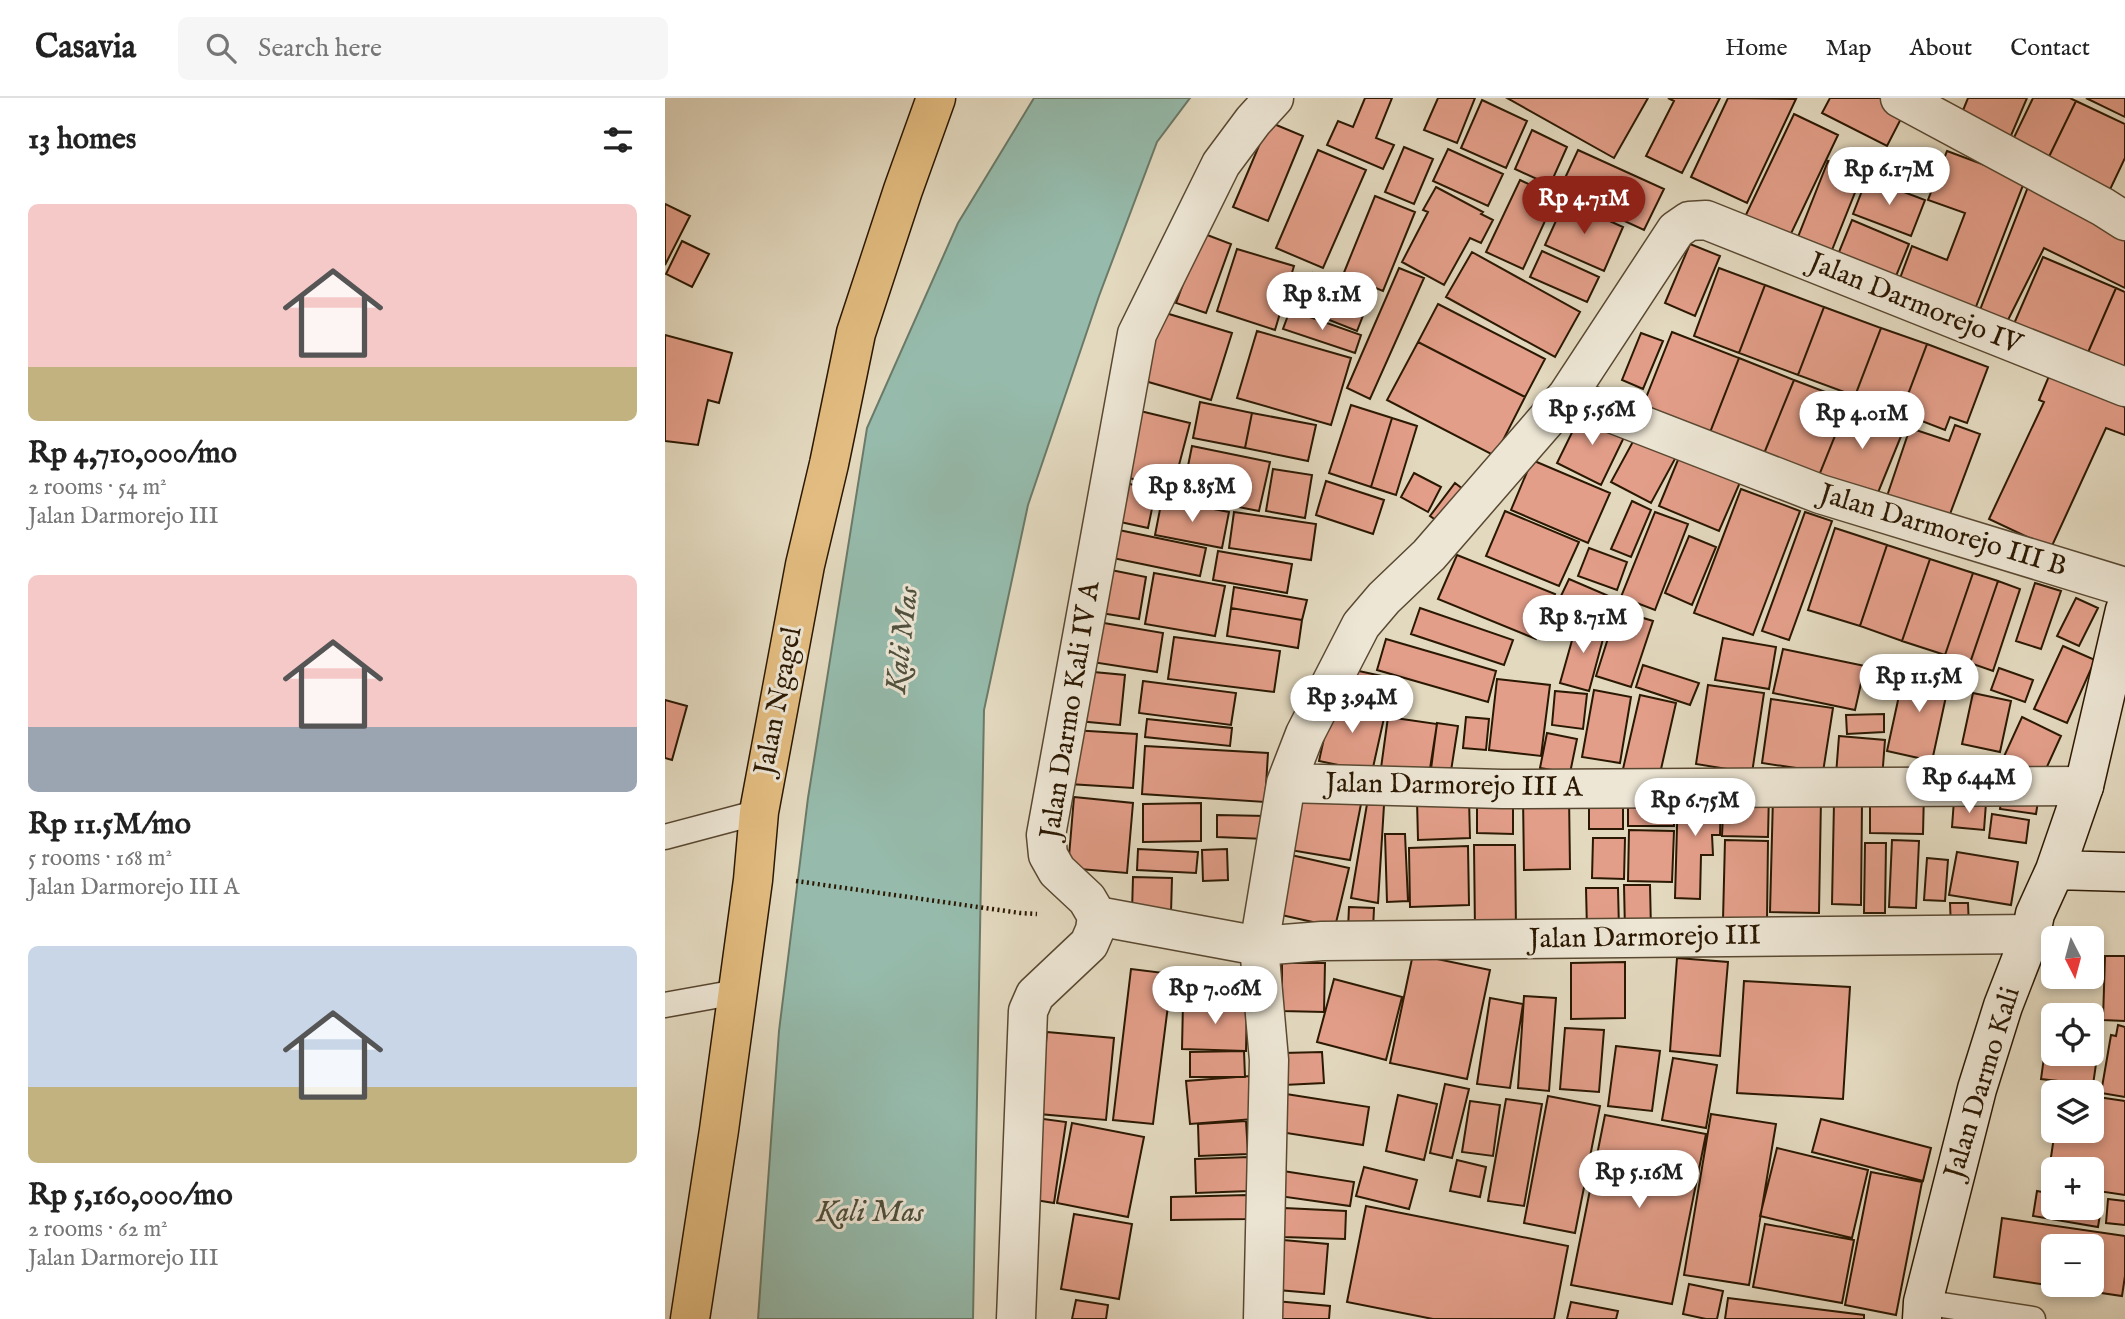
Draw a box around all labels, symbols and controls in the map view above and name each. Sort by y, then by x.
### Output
search box [178,17,668,80]
text: Casavia [35,27,136,69]
icon: search [202,29,240,67]
text: Search here [258,32,382,65]
text: Home [1725,33,1788,64]
text: Map [1826,33,1872,64]
text: About [1910,33,1972,64]
text: Contact [2010,33,2090,64]
text: 13 homes [28,121,136,159]
icon: filters [599,121,637,159]
pin: Rp 6.17M [1817,148,1961,207]
text: Rp 6.17M [1844,155,1934,184]
pin: Rp 4.71M [1512,176,1656,236]
text: Rp 4.71M [1538,184,1630,213]
street label: Jalan Darmorejo IV [1801,244,2028,363]
icon: home [270,250,396,376]
pin: Rp 8.1M [1257,272,1387,332]
text: Rp 8.1M [1282,280,1362,309]
pin: Rp 5.56M [1520,388,1664,447]
pin: Rp 4.01M [1790,392,1934,451]
text: Rp 5.56M [1548,395,1636,424]
text: Rp 4.01M [1816,399,1908,428]
text: Rp 4,710,000/mo [28,435,237,473]
pin: Rp 8.85M [1120,464,1264,524]
text: Rp 8.85M [1148,472,1236,501]
text: 2 rooms · 54 m² [28,473,167,502]
street label: Jalan Darmorejo III B [1812,476,2071,585]
text: Jalan Darmorejo III [28,502,219,531]
street label: Jalan Darmo Kali IV A [1033,578,1109,844]
water label: Kali Mas [877,584,928,697]
pin: Rp 8.71M [1511,596,1655,655]
text: Rp 8.71M [1539,603,1627,632]
icon: home [270,621,396,747]
street label: Jalan Ngagel [747,624,811,781]
pin: Rp 11.5M [1847,654,1991,714]
text: Rp 11.5M [1876,662,1962,691]
pin: Rp 3.94M [1280,676,1424,735]
text: Rp 3.94M [1306,683,1398,712]
pin: Rp 6.44M [1897,756,2041,815]
text: Rp 6.44M [1922,763,2016,792]
street label: Jalan Darmorejo III A [1322,766,1584,806]
pin: Rp 6.75M [1623,778,1767,838]
text: Rp 6.75M [1650,786,1740,815]
text: Rp 11.5M/mo [28,806,191,844]
text: 5 rooms · 168 m² [28,844,172,873]
text: Jalan Darmorejo III A [28,873,239,902]
street label: Jalan Darmorejo III [1526,918,1761,958]
north arrow [2041,926,2103,989]
map controls [2041,926,2104,1297]
pin: Rp 7.06M [1143,967,1287,1026]
text: Rp 7.06M [1168,974,1262,1003]
street label: Jalan Darmo Kali [1936,983,2029,1186]
icon: home [270,992,396,1118]
button: locate [2041,1003,2104,1066]
button: layers [2041,1080,2104,1143]
pin: Rp 5.16M [1567,1150,1711,1210]
button: + [2041,1157,2104,1220]
text: Rp 5.16M [1595,1158,1683,1187]
text: Rp 5,160,000/mo [28,1177,233,1215]
water label: Kali Mas [815,1194,924,1232]
text: 2 rooms · 62 m² [28,1215,168,1244]
button: − [2041,1234,2104,1297]
text: Jalan Darmorejo III [28,1244,219,1273]

